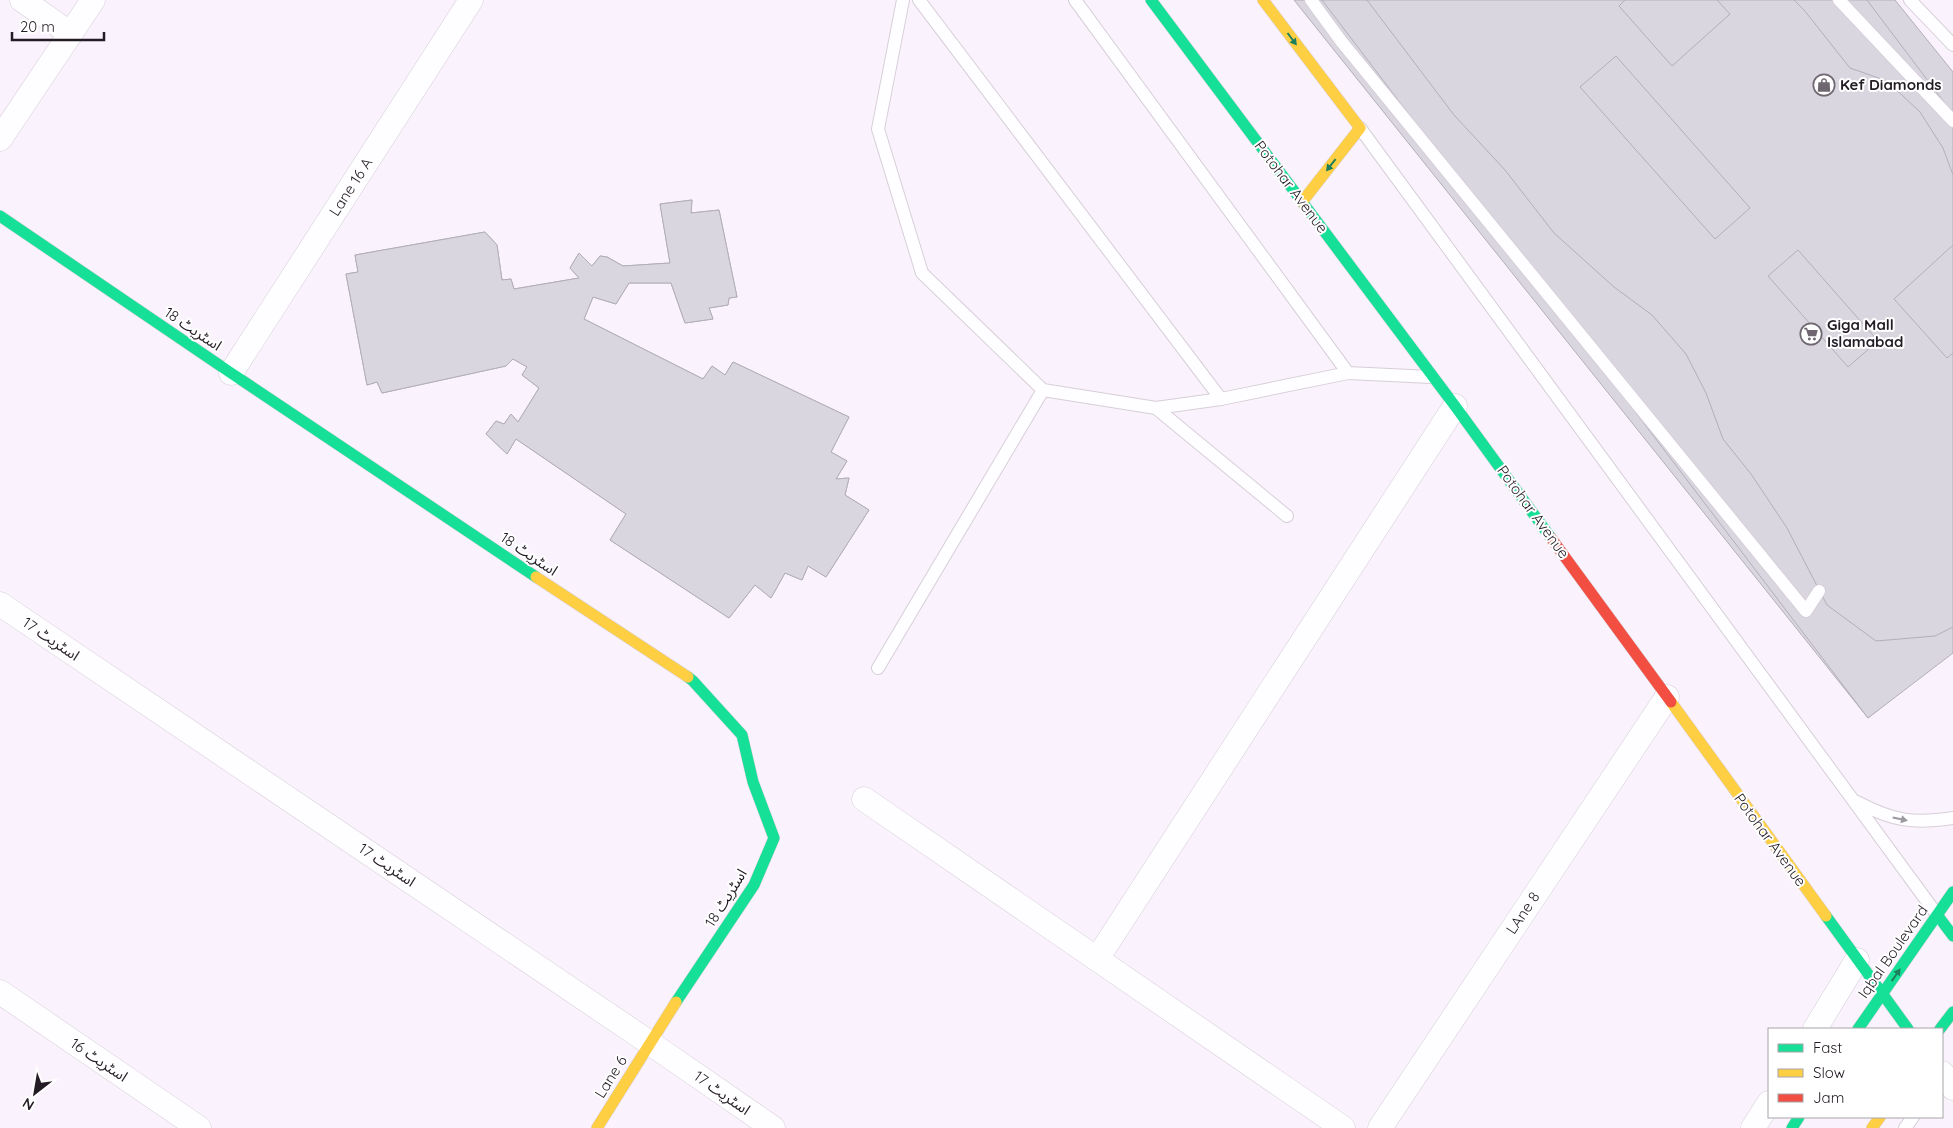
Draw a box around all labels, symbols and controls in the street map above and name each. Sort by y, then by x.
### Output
scale bar [12,10,105,42]
text: 20 m [20,17,55,36]
one-way arrow [1287,32,1298,45]
shop icon: Kef Diamonds [1812,73,1836,97]
place label: Kef Diamonds [1840,75,1942,94]
street label: Potohar Avenue [1251,137,1332,237]
street label: Lane 16 A [325,154,377,219]
one-way arrow [1325,158,1336,171]
street label: اسٹریٹ 18 [161,303,226,355]
place label: Giga Mall Islamabad [1827,315,1903,351]
supermarket icon: Giga Mall Islamabad [1799,322,1823,346]
street label: Potohar Avenue [1493,461,1574,562]
street label: اسٹریٹ 18 [497,528,562,580]
street label: اسٹریٹ 17 [19,613,83,665]
street label: Potohar Avenue [1730,789,1811,890]
one-way arrow [1892,815,1907,823]
street label: اسٹریٹ 17 [355,839,419,891]
street label: اسٹریٹ 18 [700,865,751,930]
street label: LAne 8 [1502,888,1544,938]
street label: Iqbal Boulevard [1854,902,1932,1002]
one-way arrow [1891,968,1901,981]
legend [1768,1028,1943,1118]
street label: اسٹریٹ 16 [67,1034,132,1086]
text: Fast [1813,1038,1842,1057]
street label: Lane 6 [590,1052,631,1101]
text: Slow [1813,1063,1845,1082]
street label: اسٹریٹ 17 [690,1066,754,1119]
north arrow [10,1068,60,1118]
text: Jam [1813,1088,1844,1107]
text: N [19,1094,37,1115]

